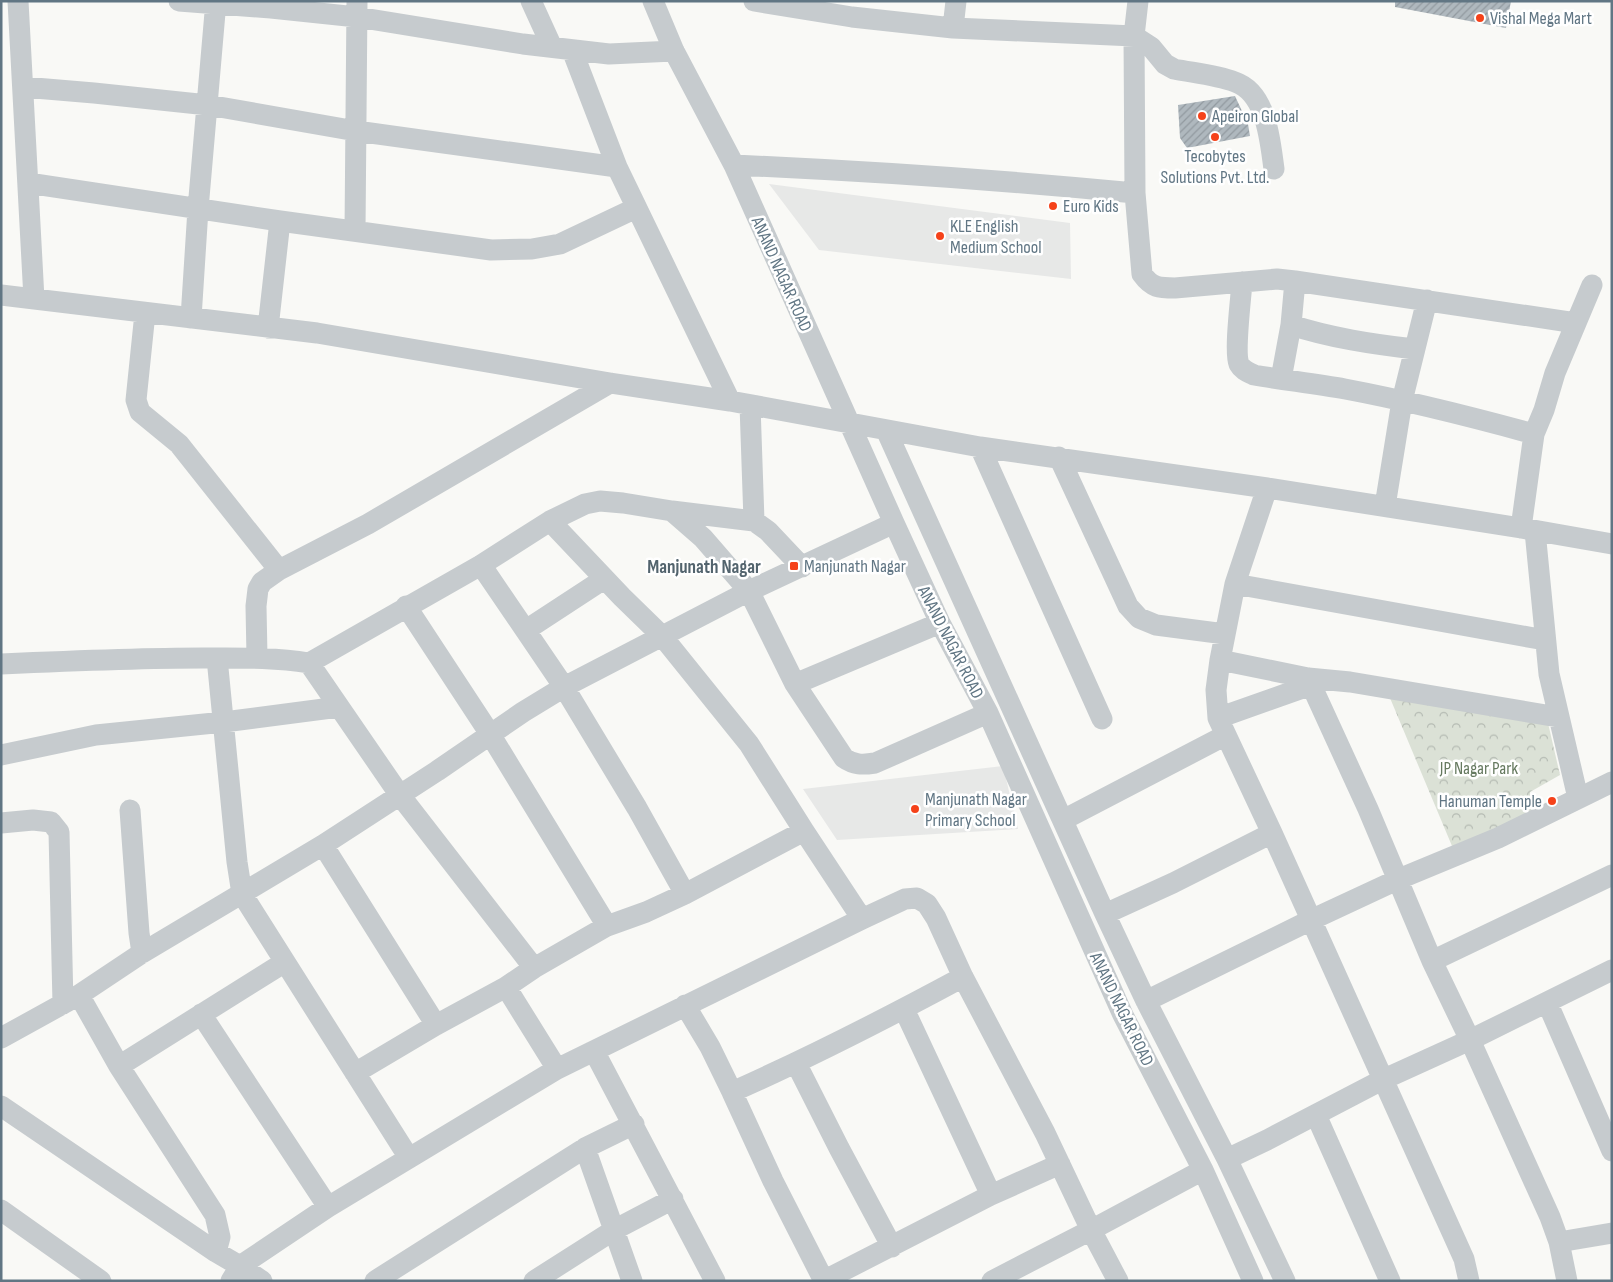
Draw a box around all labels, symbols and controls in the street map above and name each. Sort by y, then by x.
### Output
place label: Vishal Mega Mart [1490,8,1592,29]
marker: Vishal Mega Mart [1474,12,1486,24]
place label: Apeiron Global [1211,106,1299,127]
marker: Apeiron Global [1196,110,1208,122]
marker: Tecobytes Solutions Pvt. Ltd. [1209,131,1221,143]
place label: Tecobytes Solutions Pvt. Ltd. [1161,146,1269,188]
place label: Euro Kids [1063,196,1119,217]
marker: Euro Kids [1047,200,1059,212]
street label: ANAND NAGAR ROAD [746,213,816,335]
place label: KLE English Medium School [950,216,1042,258]
marker: KLE English Medium School [934,230,946,242]
district label: Manjunath Nagar [647,556,761,579]
place label: Manjunath Nagar [804,556,906,577]
marker: Manjunath Nagar [788,560,800,572]
street label: ANAND NAGAR ROAD [913,581,988,702]
park label: JP Nagar Park [1439,758,1518,779]
place label: Manjunath Nagar Primary School [925,789,1027,831]
place label: Hanuman Temple [1439,791,1542,812]
marker: Hanuman Temple [1546,795,1558,807]
marker: Manjunath Nagar Primary School [909,803,921,815]
street label: ANAND NAGAR ROAD [1085,948,1158,1069]

